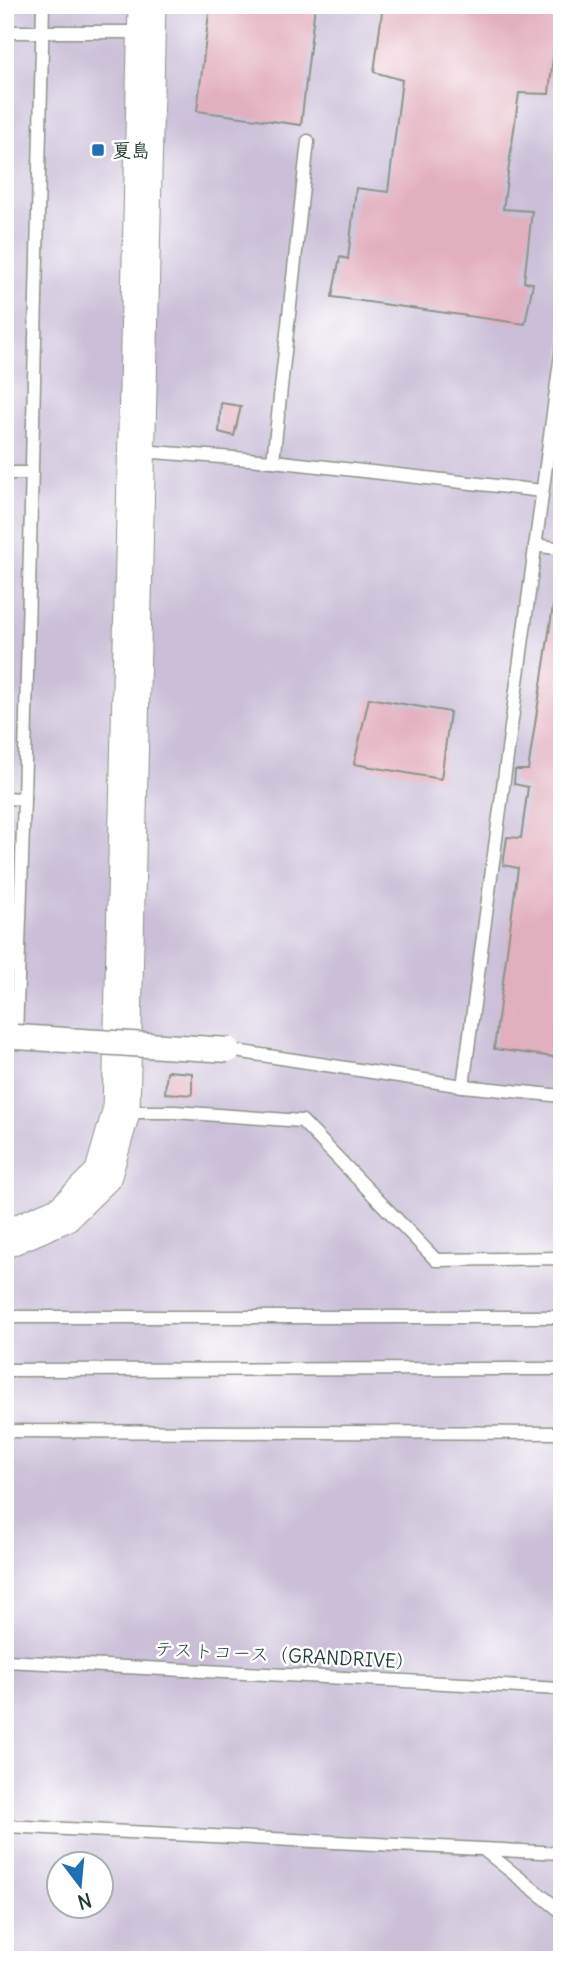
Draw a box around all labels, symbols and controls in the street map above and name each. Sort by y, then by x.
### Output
place label: 夏島 [112,138,150,162]
marker: 夏島 [90,142,106,158]
street label: テストコース（GRANDRIVE） [154,1636,416,1674]
north arrow [46,1850,116,1920]
text: N [75,1888,94,1915]

